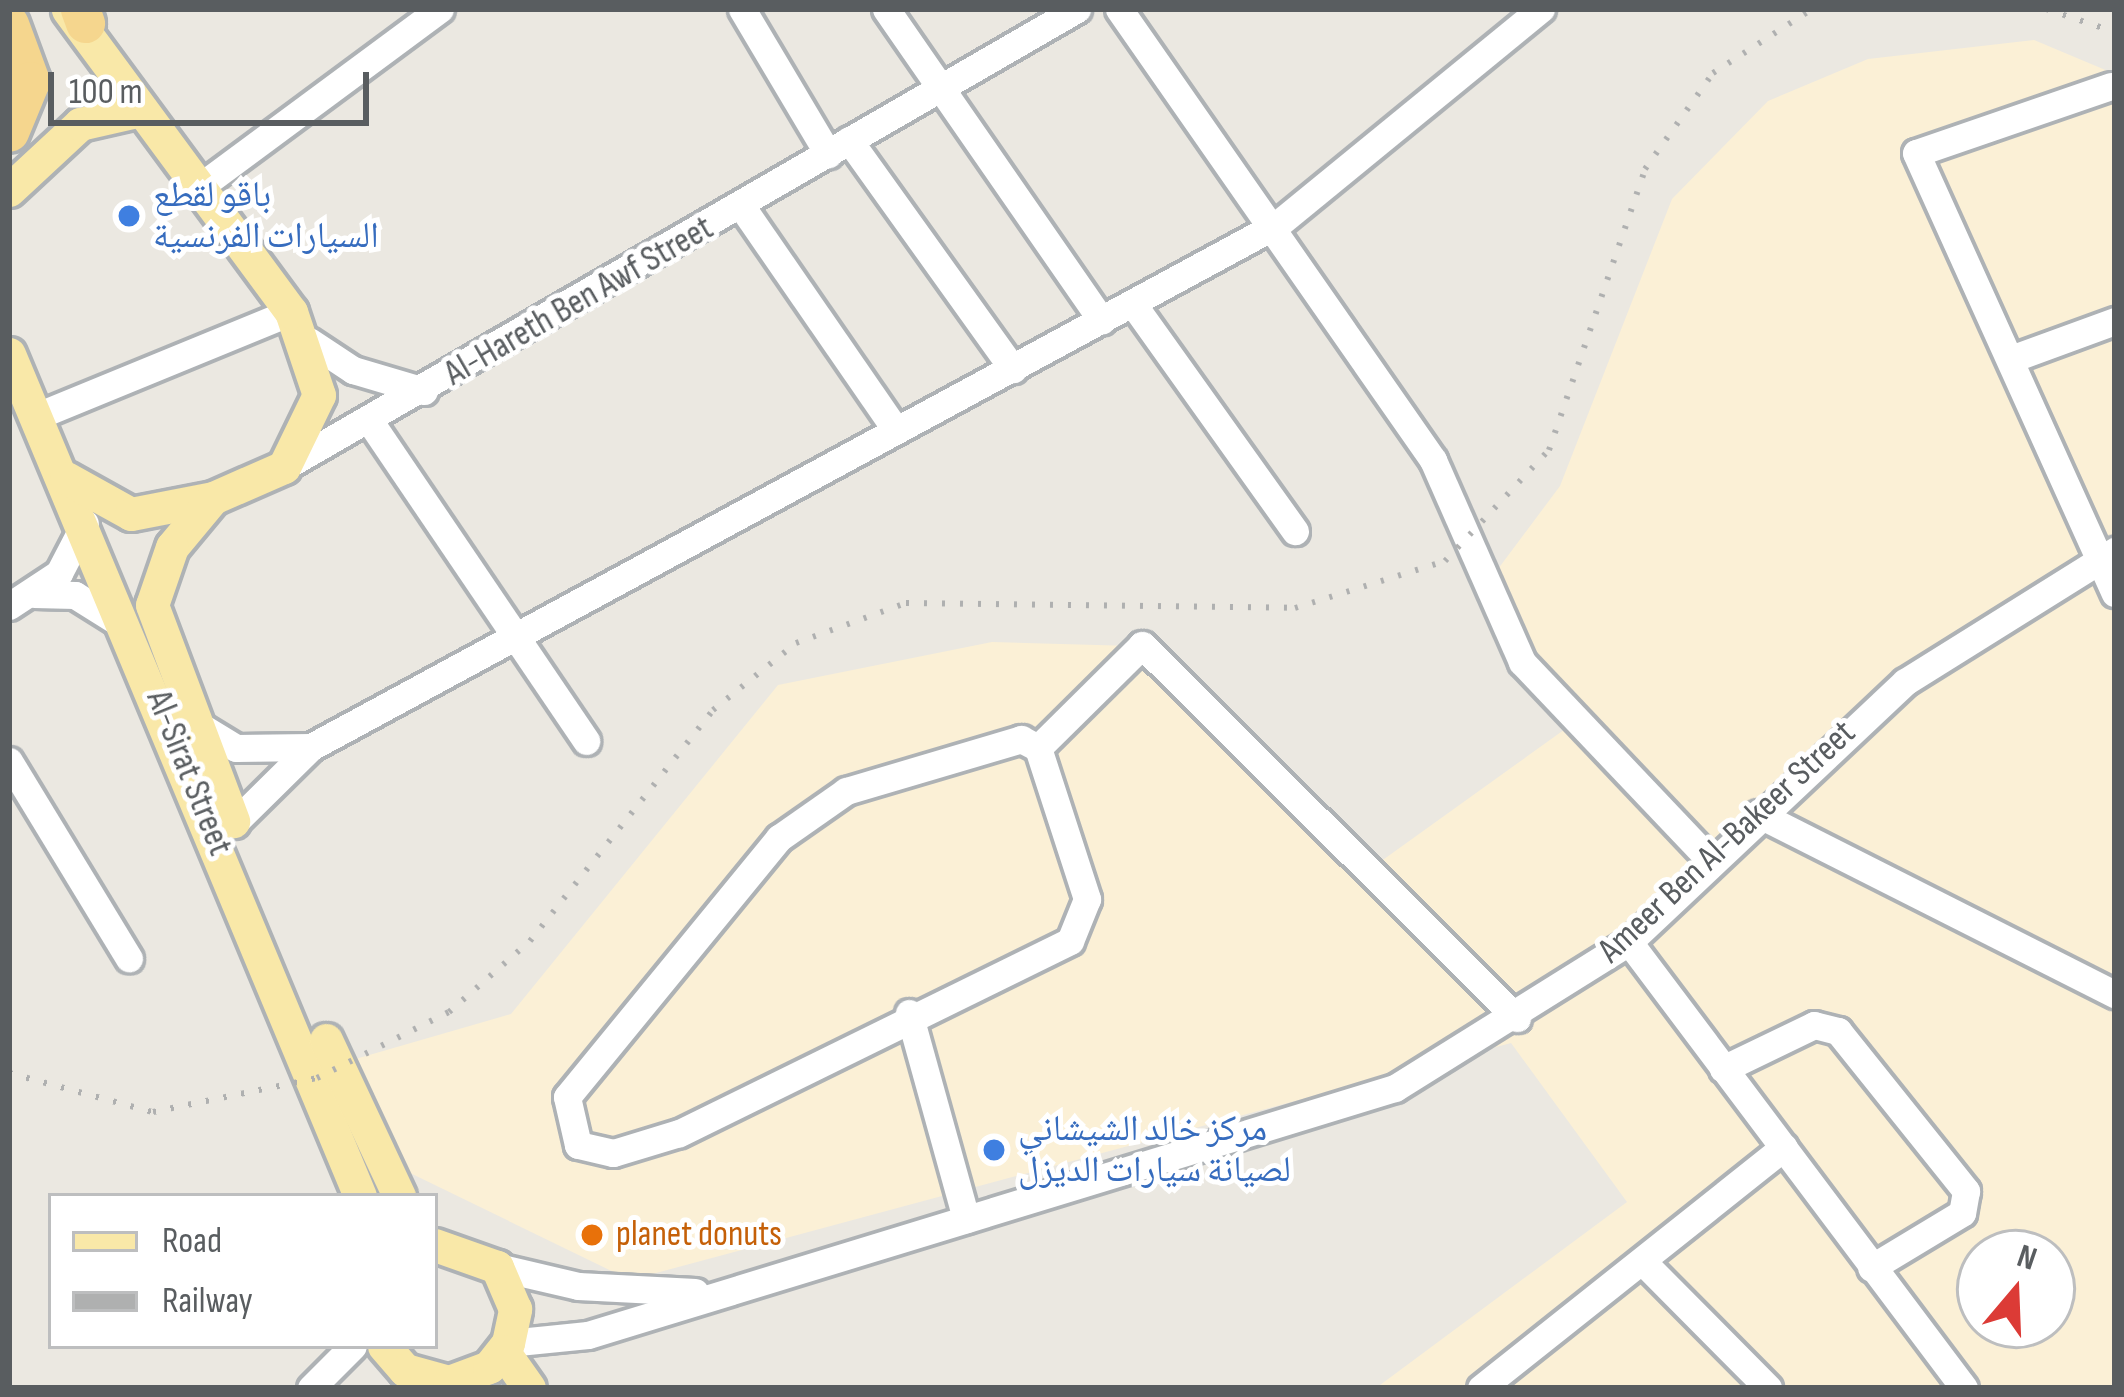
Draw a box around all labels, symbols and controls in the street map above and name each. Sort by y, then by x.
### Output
scale bar [54,48,375,122]
text: 100 m [69,71,143,114]
place label: باقو لقطع السيارات الفرنسية [153,173,379,258]
marker: باقو لقطع السيارات الفرنسية [116,203,142,229]
street label: Al-Hareth Ben Awf Street [437,207,721,395]
street label: Al-Sirat Street [136,684,242,862]
street label: Ameer Ben Al-Bakeer Street [1589,712,1865,972]
place label: مركز خالد الشيشاني لصيانة سيارات الديزل [1018,1107,1291,1192]
marker: مركز خالد الشيشاني لصيانة سيارات الديزل [981,1137,1007,1163]
legend [48,1193,438,1349]
place label: planet donuts [616,1213,782,1257]
text: Road [162,1220,222,1263]
marker: planet donuts [579,1222,605,1248]
north arrow [1956,1229,2076,1349]
text: N [2012,1236,2042,1280]
text: Railway [162,1280,253,1323]

